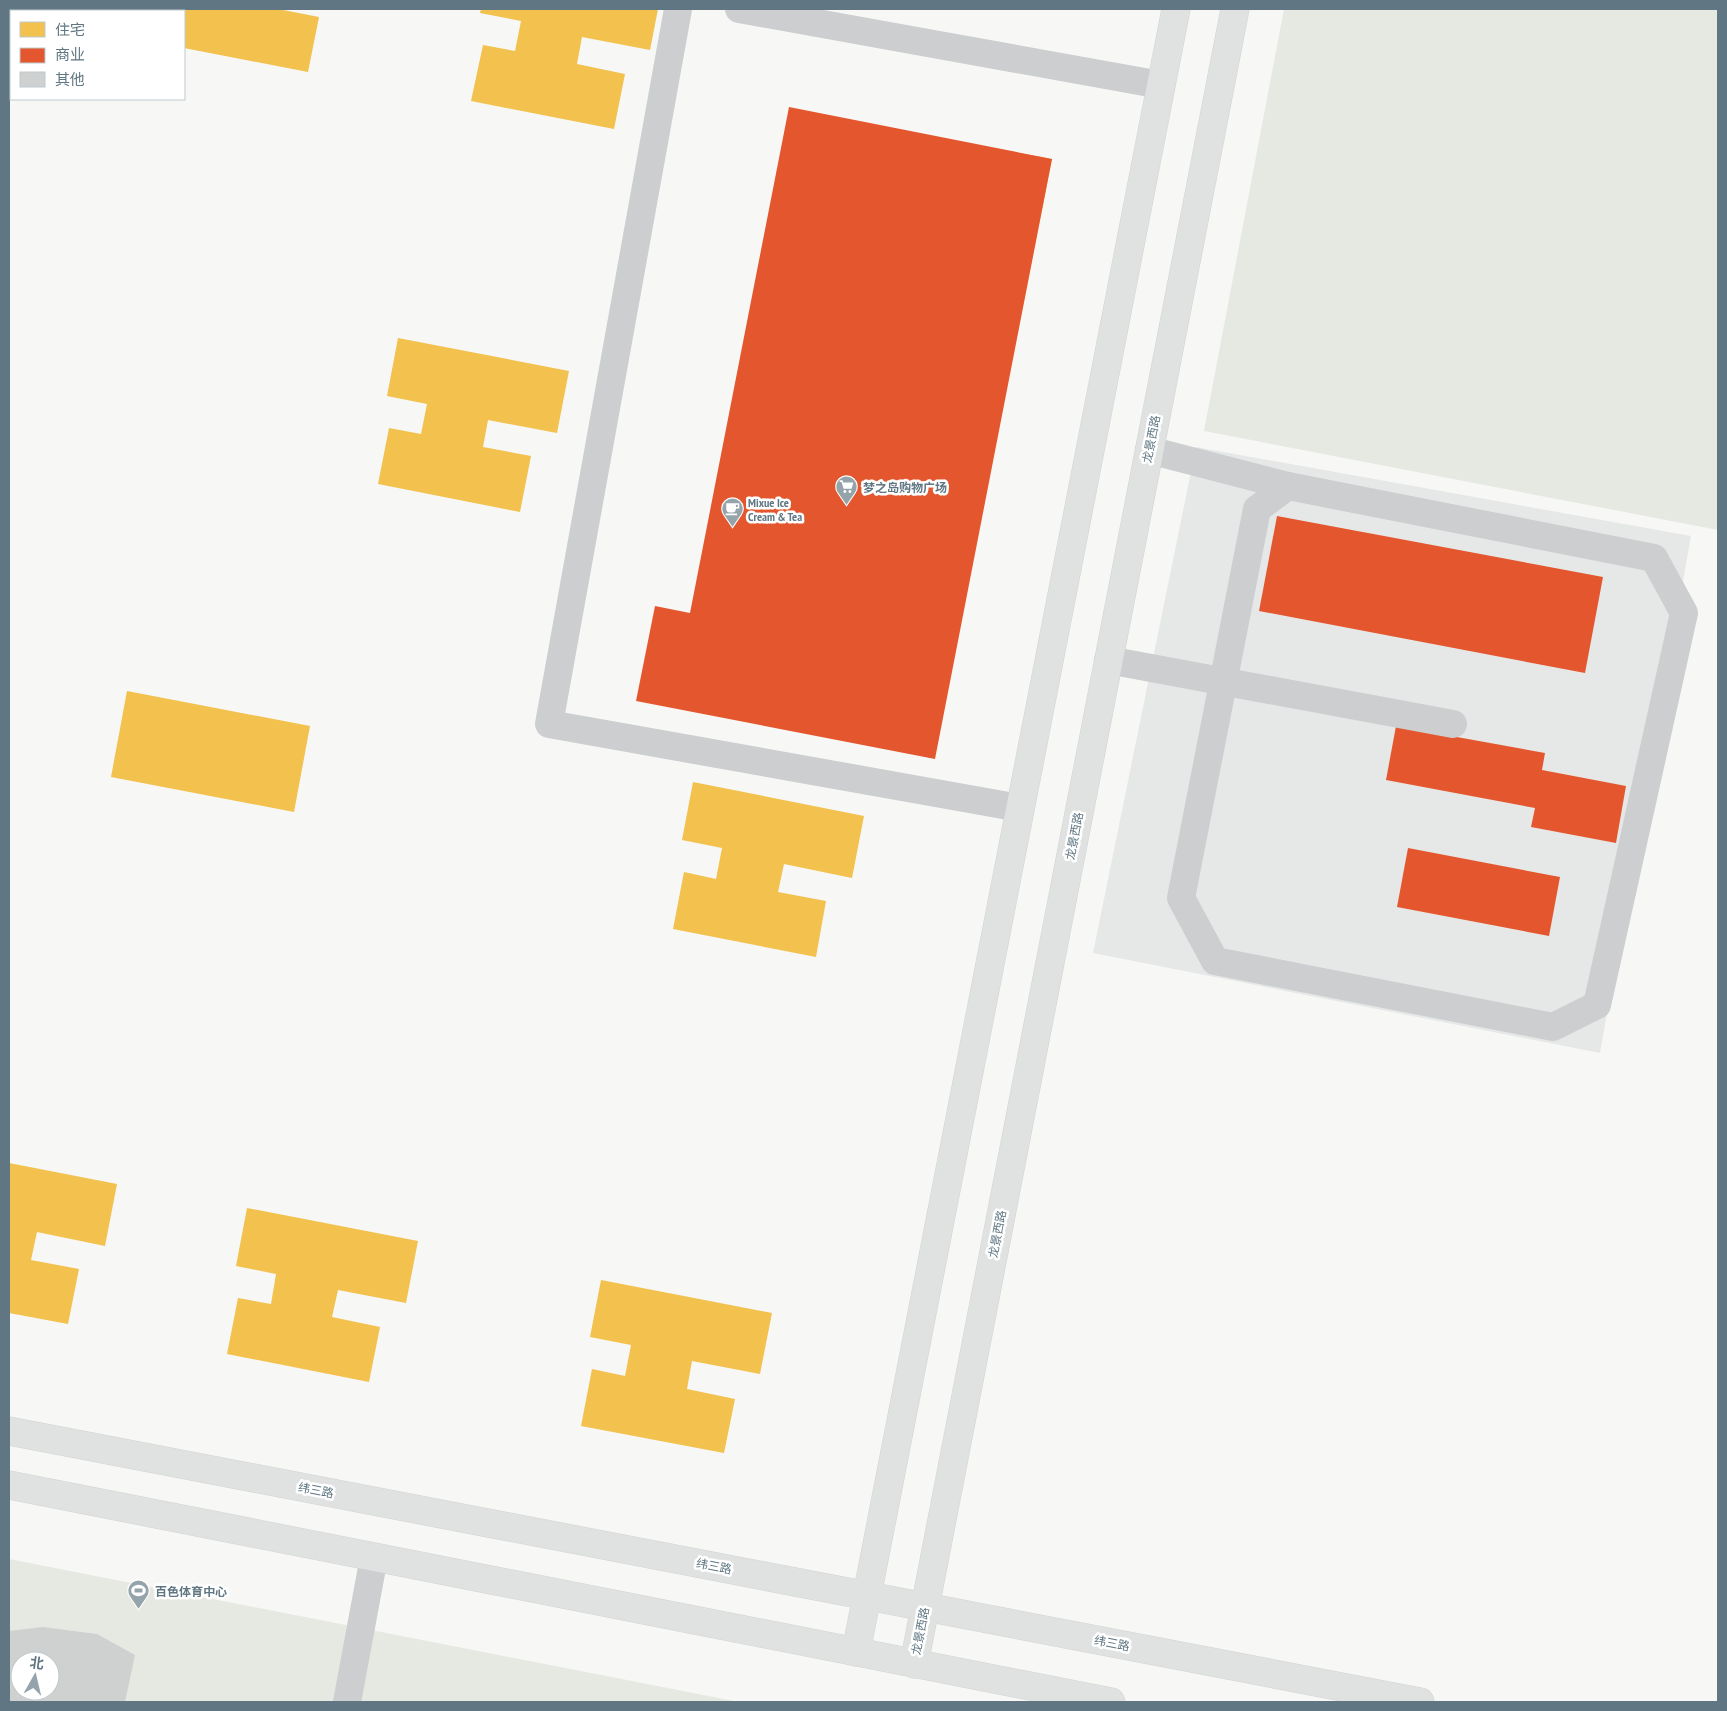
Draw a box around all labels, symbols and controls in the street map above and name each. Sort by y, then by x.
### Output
legend [10,10,185,100]
text: 住宅 [55,20,85,39]
text: 商业 [55,45,85,64]
text: 其他 [55,70,85,89]
street label: 龙景西路 [1139,414,1163,464]
supermarket icon: 梦之岛购物广场 [835,475,859,506]
place label: 梦之岛购物广场 [863,480,947,495]
place label: Mixue Ice Cream & Tea [748,495,802,524]
cafe icon: Mixue Ice Cream & Tea [720,497,744,528]
street label: 龙景西路 [1062,811,1086,861]
street label: 龙景西路 [985,1209,1009,1259]
street label: 纬三路 [297,1479,335,1501]
street label: 纬三路 [695,1555,733,1577]
sports icon: 百色体育中心 [127,1579,151,1610]
place label: 百色体育中心 [155,1584,227,1599]
street label: 龙景西路 [908,1606,932,1656]
street label: 纬三路 [1093,1632,1131,1654]
north arrow [10,1651,60,1701]
text: 北 [29,1653,45,1673]

